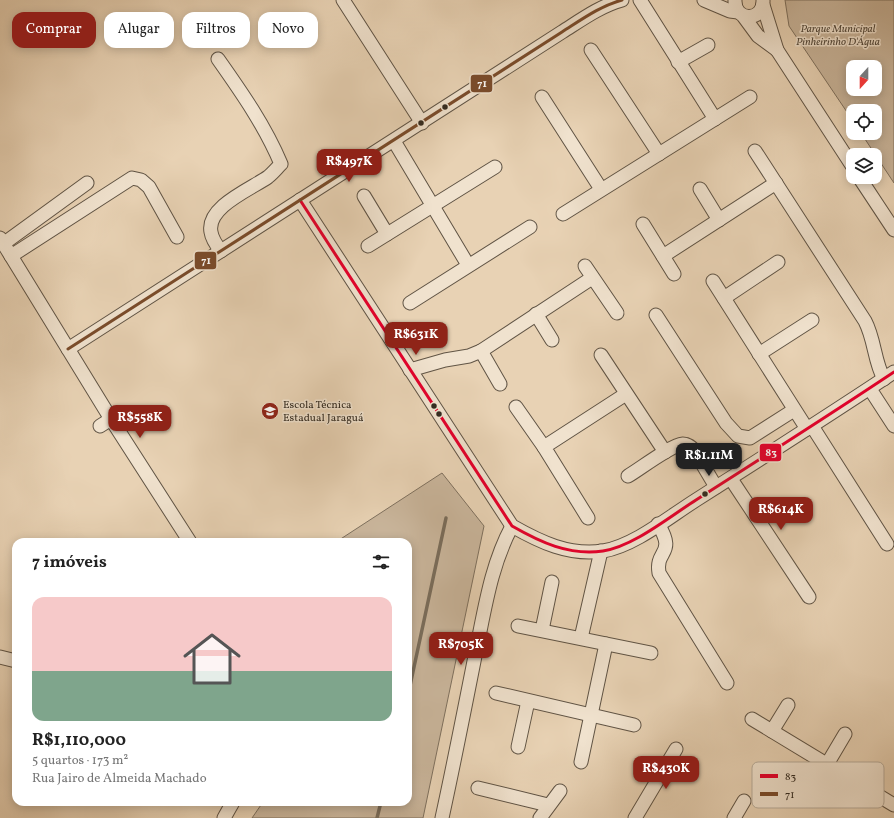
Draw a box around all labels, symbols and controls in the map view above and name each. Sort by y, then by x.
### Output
chip: Comprar [12,12,96,48]
chip: Alugar [104,12,174,48]
chip: Filtros [182,12,250,48]
chip: Novo [258,12,318,48]
park label: Parque Municipal Pinheirinho D'Água [796,22,880,50]
north arrow [846,60,882,96]
map controls [846,60,882,184]
line badge: 71 [470,74,493,93]
text: 71 [477,77,487,92]
unlabelled marker [440,102,450,112]
button: locate [846,104,882,140]
unlabelled marker [416,118,426,128]
button: layers [846,148,882,184]
pin: R$497K [316,149,382,183]
text: R$497K [326,153,372,171]
line badge: 71 [194,251,217,270]
text: 71 [201,254,211,269]
pin: R$631K [383,322,449,356]
text: R$631K [394,326,438,344]
place label: Escola Técnica Estadual Jaraguá [283,398,364,426]
school or university icon: Escola Técnica Estadual Jaraguá [260,401,280,421]
unlabelled marker [429,401,439,411]
pin: R$558K [107,405,173,439]
text: R$558K [117,409,163,427]
unlabelled marker [434,409,444,419]
pin: R$1.11M [672,443,746,477]
line badge: 83 [759,443,782,462]
text: 83 [765,446,777,461]
text: R$1.11M [685,447,733,465]
unlabelled marker [700,489,710,499]
pin: R$614K [748,497,814,531]
text: R$614K [758,501,804,519]
text: 7 imóveis [32,551,107,574]
icon: filters [370,551,392,573]
icon: home [176,623,248,695]
pin: R$705K [428,632,494,666]
text: R$705K [438,636,484,654]
text: R$1,110,000 [32,729,126,752]
text: 5 quartos · 173 m² [32,752,128,770]
pin: R$430K [633,756,699,790]
text: R$430K [642,760,690,778]
legend [752,762,884,808]
text: Rua Jairo de Almeida Machado [32,770,207,788]
text: 83 [785,770,797,785]
text: 71 [785,788,795,803]

